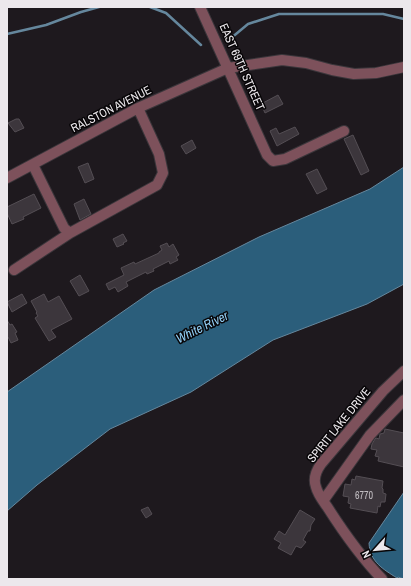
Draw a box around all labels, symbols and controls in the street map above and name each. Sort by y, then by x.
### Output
street label: EAST 69TH STREET [216,21,268,113]
street label: RALSTON AVENUE [68,82,154,136]
water label: White River [173,307,231,347]
street label: SPIRIT LAKE DRIVE [304,384,374,466]
house number: 6770 [355,489,374,502]
north arrow [355,530,395,570]
text: N [358,548,374,561]

